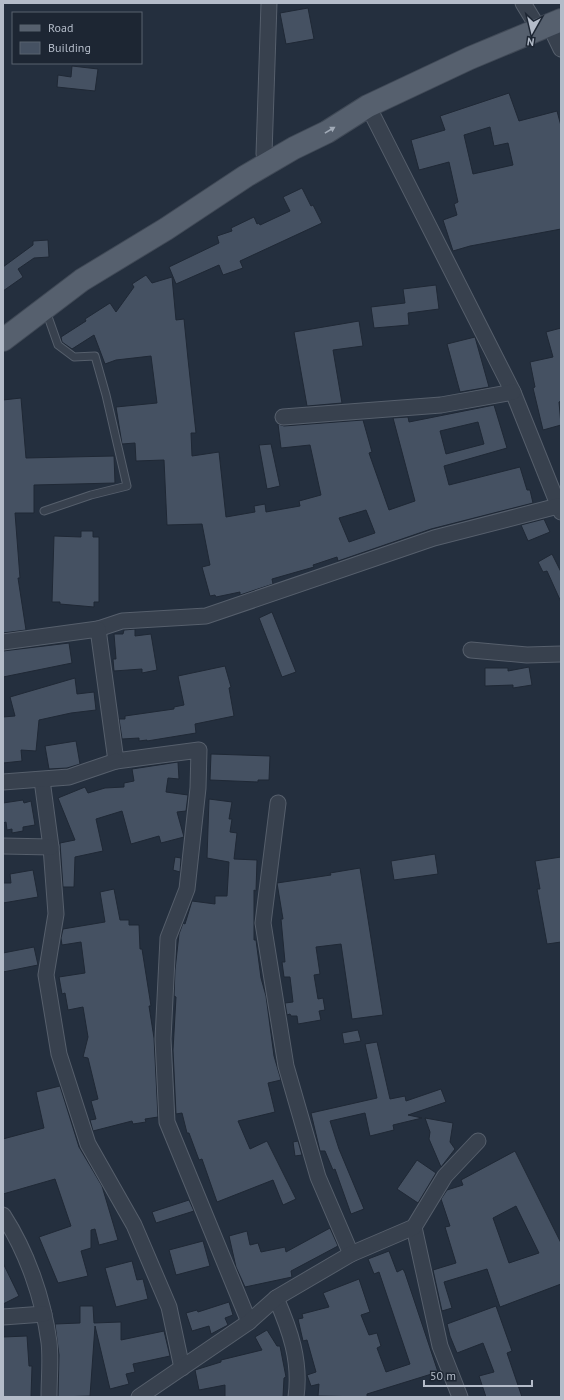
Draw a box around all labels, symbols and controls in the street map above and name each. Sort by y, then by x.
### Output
legend [12,12,142,64]
north arrow [512,12,552,52]
text: Road [48,20,73,35]
text: N [526,34,535,49]
text: Building [48,40,91,55]
one-way arrow [325,126,335,134]
scale bar [424,1362,532,1388]
text: 50 m [430,1368,456,1383]

